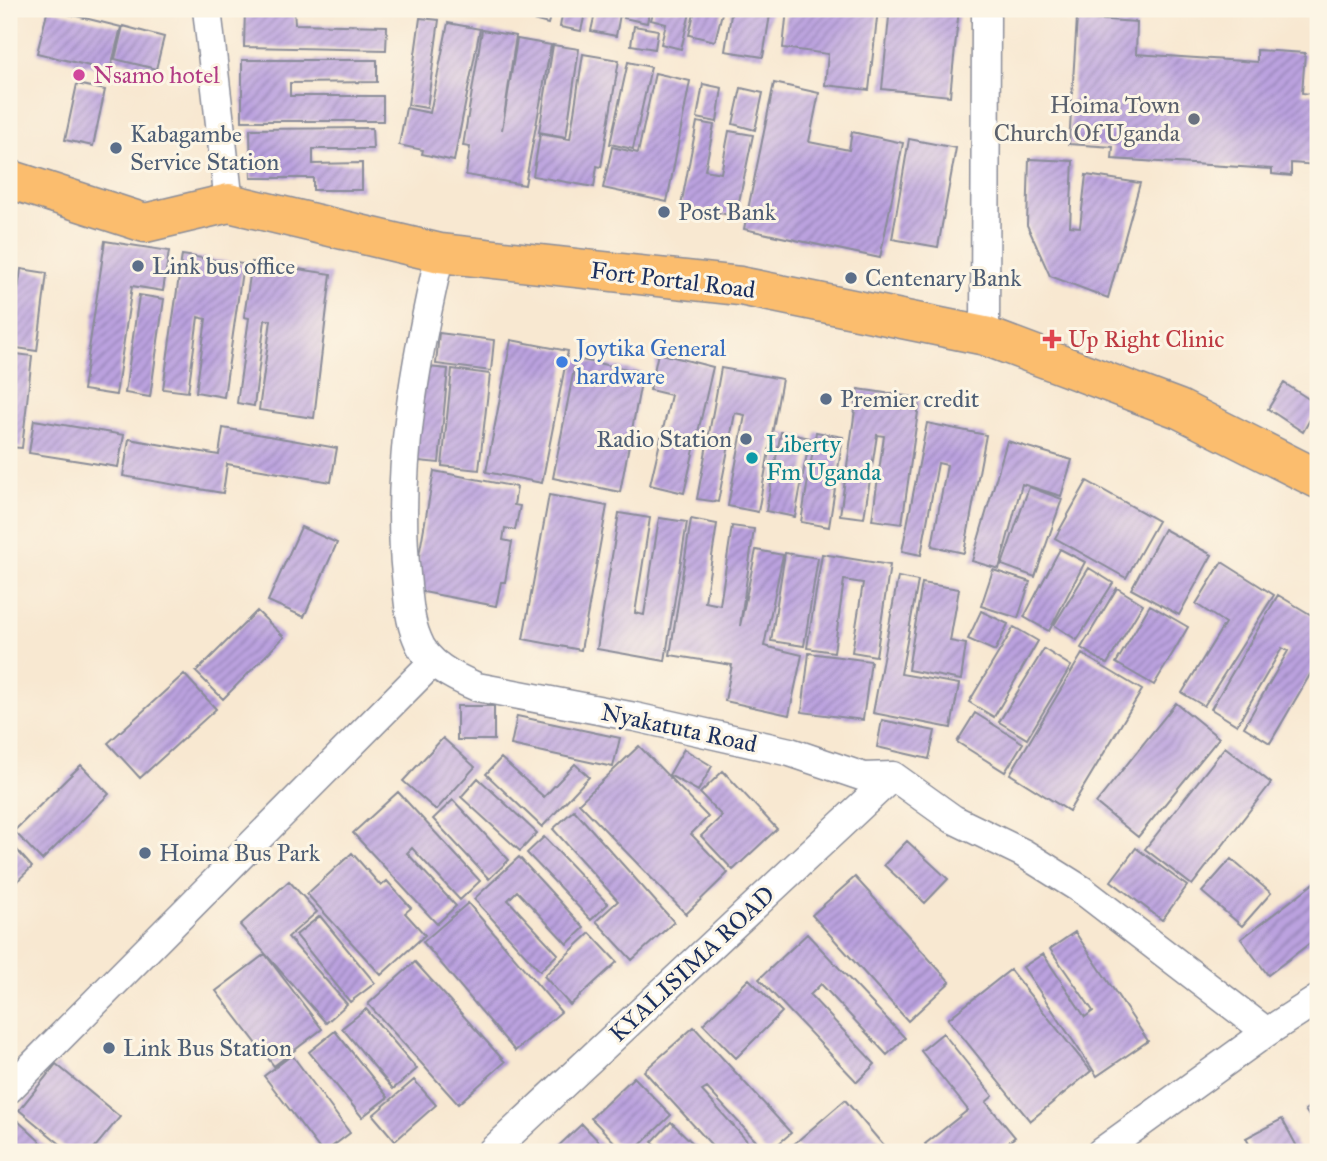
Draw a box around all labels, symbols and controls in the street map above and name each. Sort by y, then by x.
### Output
place label: Nsamo hotel [93,60,220,90]
marker: Nsamo hotel [71,67,87,83]
place label: Hoima Town Church Of Uganda [994,90,1181,148]
marker: Hoima Town Church Of Uganda [1186,111,1202,127]
place label: Kabagambe Service Station [130,119,279,177]
marker: Kabagambe Service Station [108,140,124,156]
place label: Post Bank [678,197,777,227]
marker: Post Bank [656,204,672,220]
place label: Link bus office [152,251,295,281]
street label: Fort Portal Road [589,255,757,305]
marker: Link bus office [130,258,146,274]
place label: Centenary Bank [865,263,1022,293]
marker: Centenary Bank [843,270,859,286]
place label: Up Right Clinic [1068,324,1224,354]
marker: Up Right Clinic [1042,329,1062,349]
place label: Joytika General hardware [573,333,727,391]
marker: Joytika General hardware [554,354,570,370]
place label: Premier credit [840,384,980,414]
marker: Premier credit [818,391,834,407]
place label: Radio Station [596,424,732,454]
place label: Liberty Fm Uganda [766,429,882,487]
marker: Radio Station [738,431,754,447]
marker: Liberty Fm Uganda [744,450,760,466]
street label: Nyakatuta Road [598,697,760,759]
place label: Hoima Bus Park [159,838,321,868]
marker: Hoima Bus Park [137,845,153,861]
street label: KYALISIMA ROAD [603,880,781,1048]
place label: Link Bus Station [123,1033,292,1063]
marker: Link Bus Station [101,1040,117,1056]

